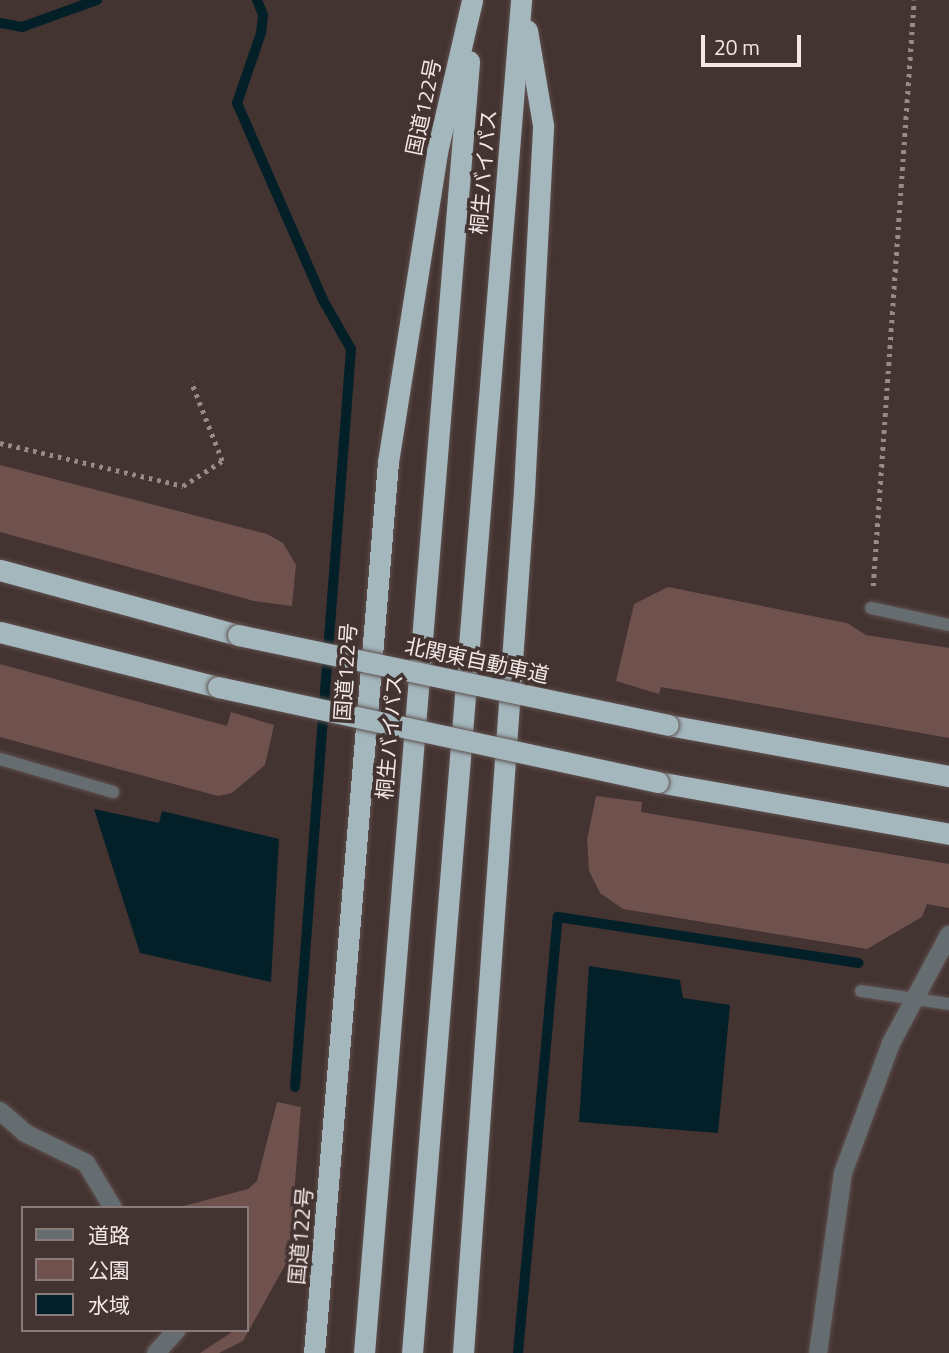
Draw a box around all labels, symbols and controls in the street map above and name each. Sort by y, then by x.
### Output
scale bar [704,21,804,65]
text: 20 m [714,31,760,63]
street label: 国道122号 [400,56,446,158]
street label: 桐生バイパス [465,108,501,236]
street label: 国道122号 [329,622,361,722]
street label: 北関東自動車道 [402,632,552,688]
street label: 桐生バイパス [371,673,407,801]
street label: 国道122号 [283,1186,317,1286]
legend [21,1206,248,1332]
text: 道路 [88,1219,130,1251]
text: 公園 [88,1254,130,1286]
text: 水域 [88,1289,130,1321]

